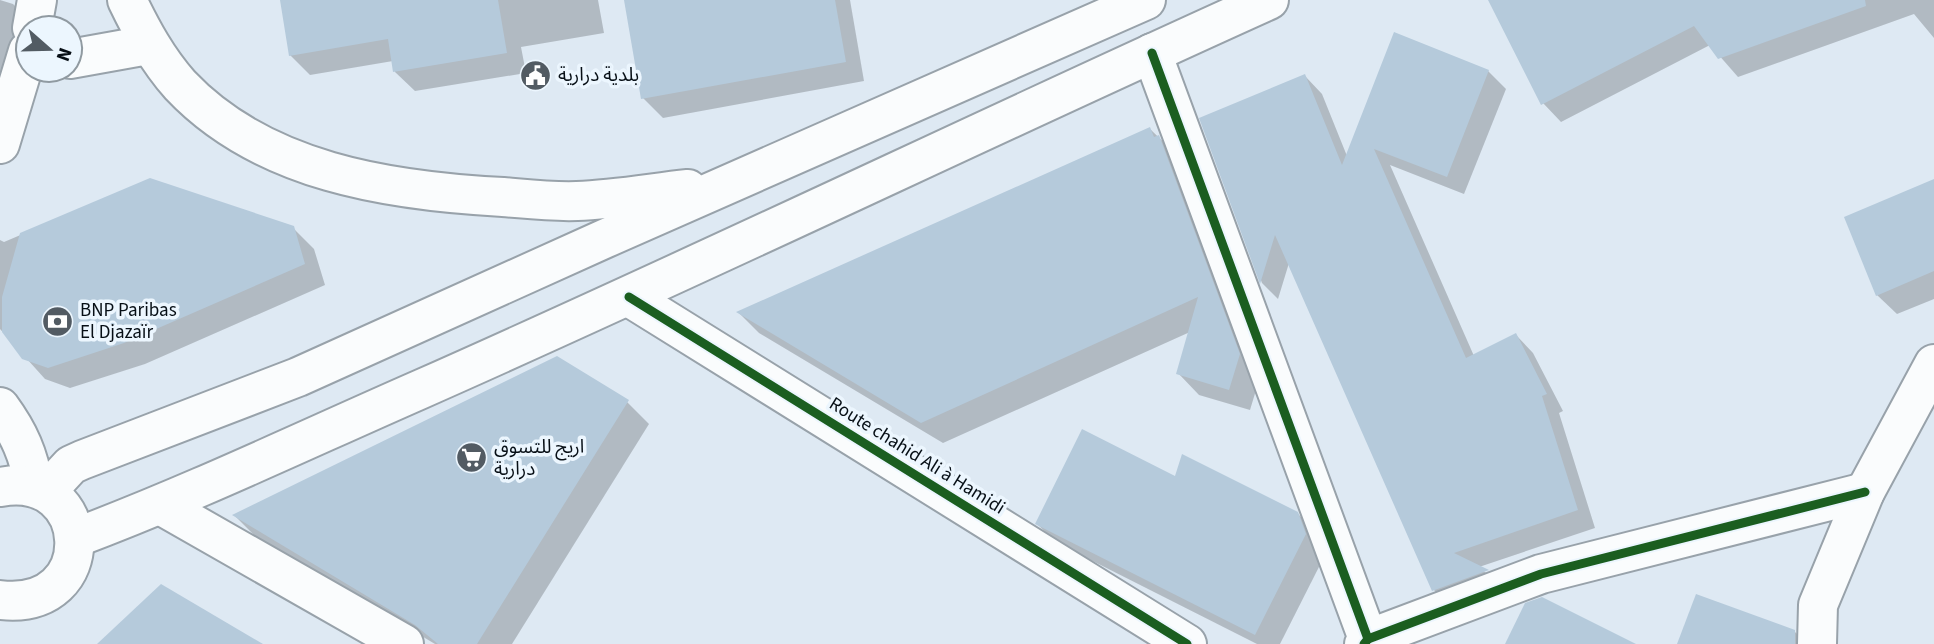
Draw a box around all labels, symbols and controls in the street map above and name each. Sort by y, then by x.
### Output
north arrow [14,14,84,84]
text: N [49,44,78,65]
public building icon: بلدية درارية [518,58,552,92]
place label: بلدية درارية [558,62,639,89]
place label: BNP Paribas El Djazaïr [80,297,177,346]
bank icon: BNP Paribas El Djazaïr [40,304,74,338]
street label: Route chahid Ali à Hamidi [824,391,1010,521]
place label: اريج للتسوق درارية [494,434,584,483]
supermarket icon: اريج للتسوق درارية [454,441,488,475]

